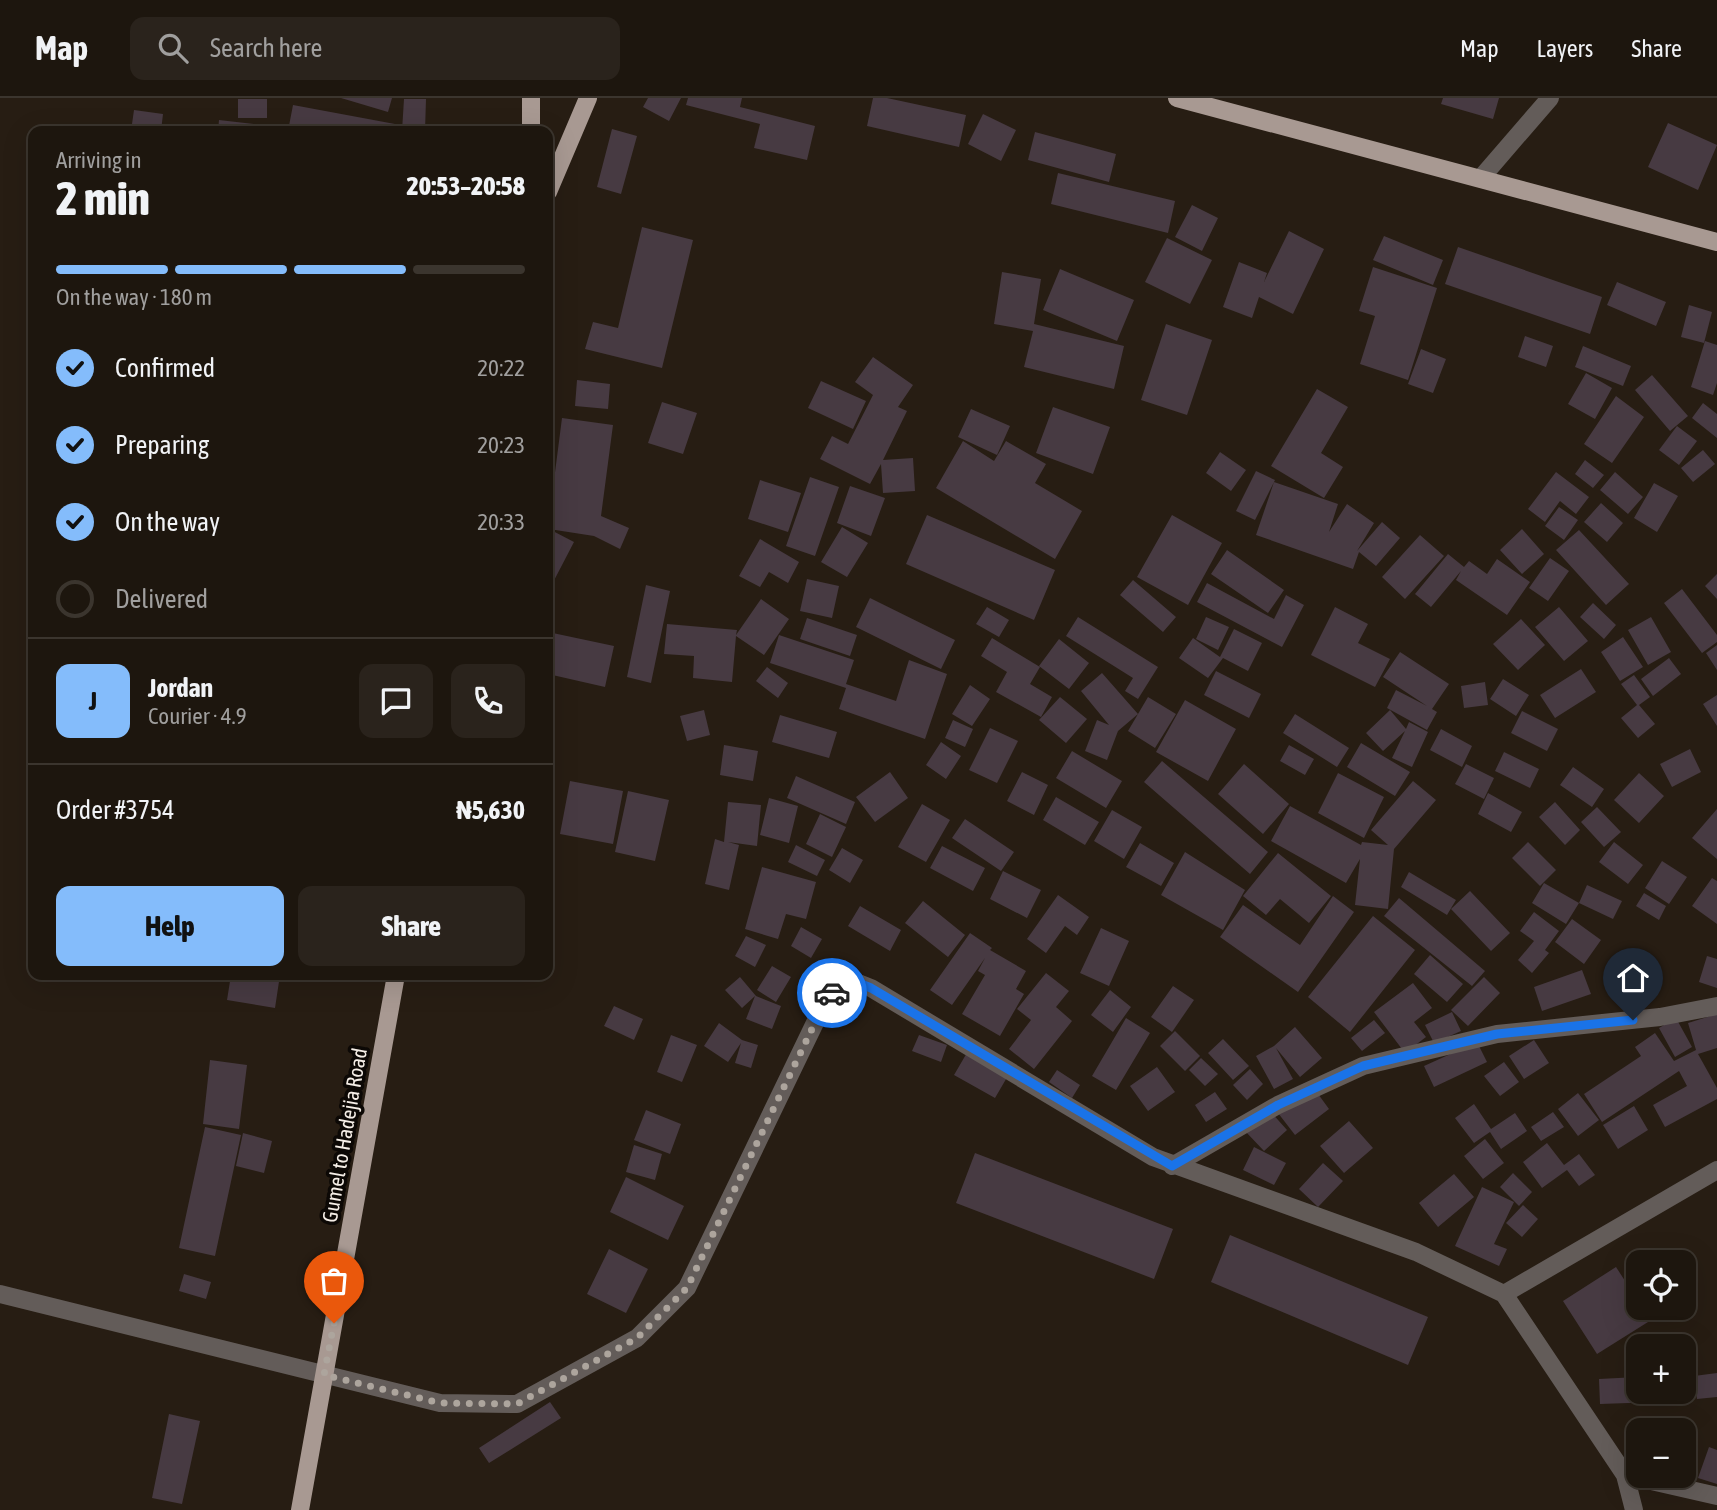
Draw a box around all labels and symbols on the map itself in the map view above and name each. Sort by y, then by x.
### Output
pin [1603,948,1663,1020]
courier [797,958,867,1028]
street label: Gumel to Hadejia Road [317,1046,371,1224]
pin [304,1251,364,1323]

